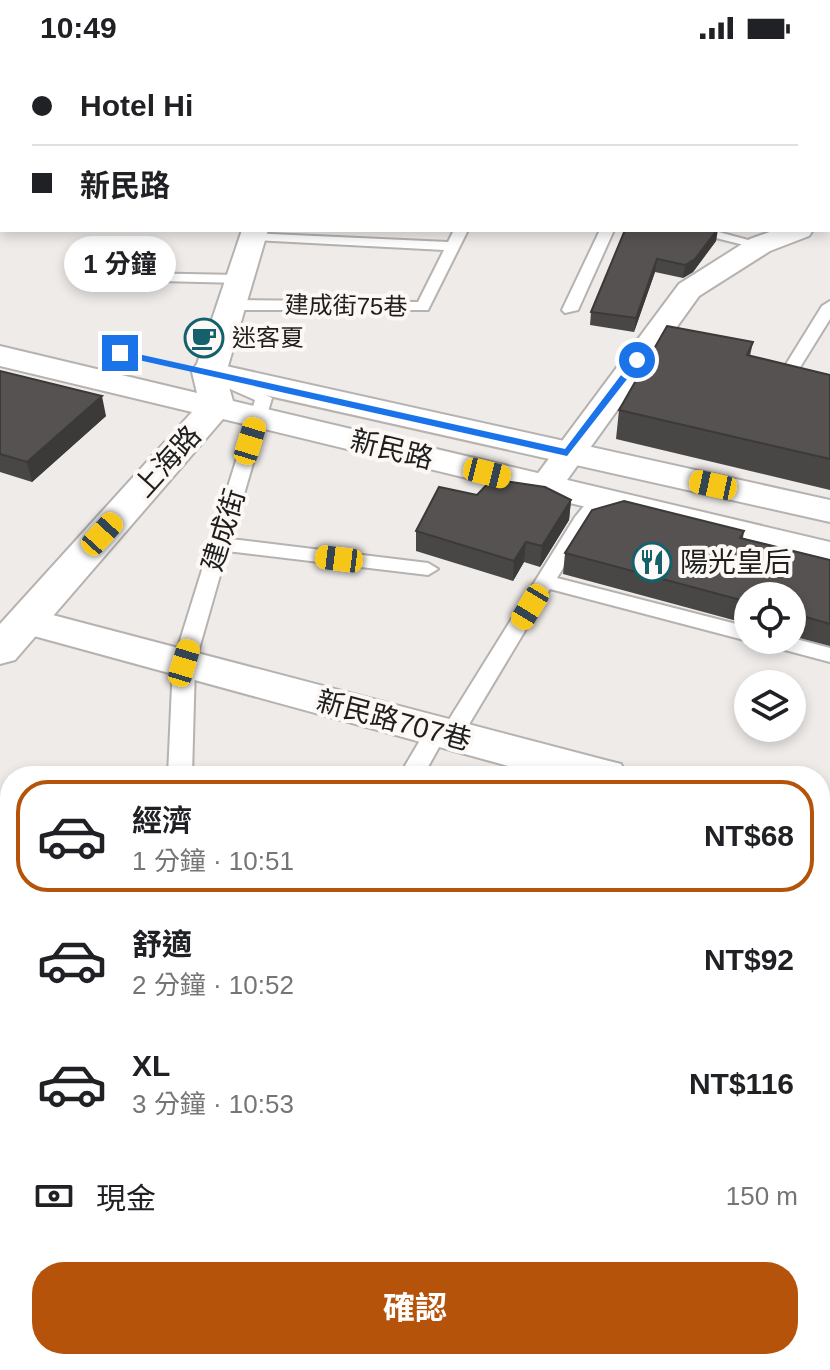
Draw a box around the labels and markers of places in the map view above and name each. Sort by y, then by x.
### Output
cafe icon: 迷客夏 [183,317,225,359]
place label: 迷客夏 [232,324,304,351]
restaurant icon: 陽光皇后 [631,541,673,583]
place label: 陽光皇后 [680,547,792,578]

